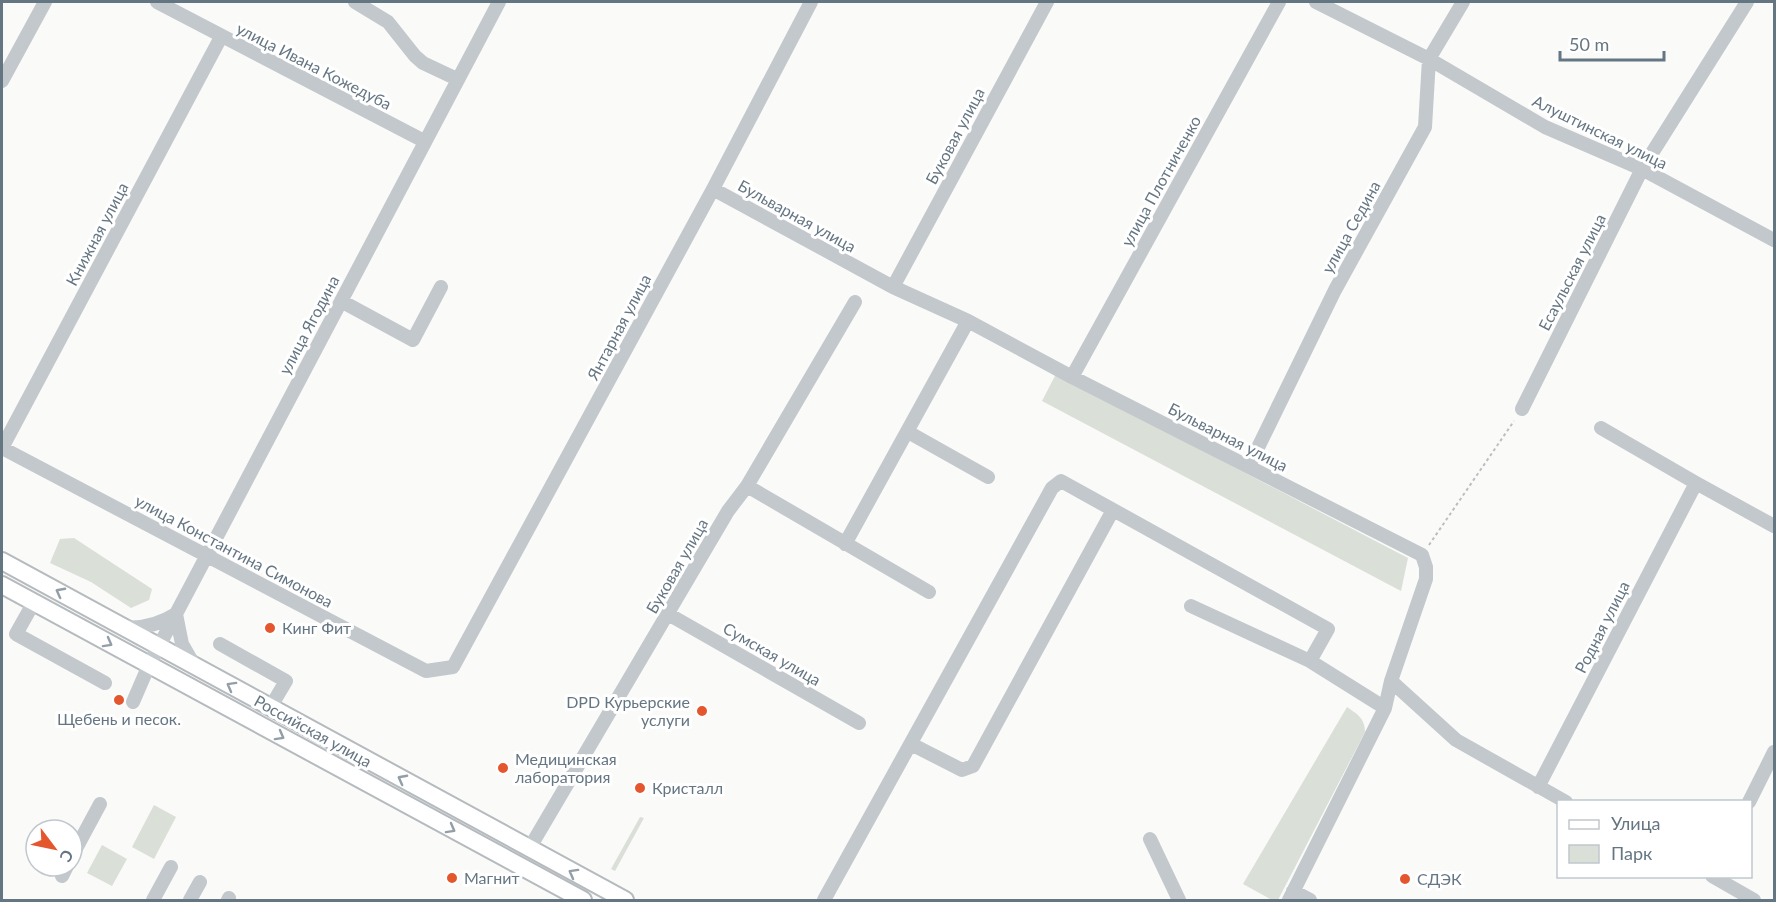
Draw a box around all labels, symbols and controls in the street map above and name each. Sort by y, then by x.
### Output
street label: улица Ивана Кожедуба [234,18,395,113]
scale bar [1560,24,1664,62]
text: 50 m [1569,33,1609,55]
street label: Буковая улица [921,84,988,187]
street label: Алуштинская улица [1530,91,1671,172]
street label: улица Плотниченко [1117,112,1204,249]
street label: Бульварная улица [735,175,859,256]
street label: улица Седина [1317,177,1384,276]
street label: Книжная улица [61,179,132,289]
street label: Есаульская улица [1534,210,1609,333]
street label: Янтарная улица [582,271,654,384]
street label: улица Ягодина [274,272,343,378]
street label: Бульварная улица [1165,398,1291,475]
street label: улица Константина Симонова [132,490,336,611]
street label: Буковая улица [642,515,711,617]
street label: Родная улица [1570,578,1633,676]
one-way arrow [55,588,66,600]
place label: Кинг Фит [282,618,351,637]
street label: Сумская улица [720,618,824,689]
marker: Кинг Фит [263,621,277,635]
one-way arrow [102,635,113,647]
one-way arrow [227,682,237,693]
street label: Российская улица [251,690,375,771]
place label: DPD Курьерские услуги [566,692,690,729]
marker: Щебень и песок. [112,693,126,707]
marker: DPD Курьерские услуги [695,704,709,718]
place label: Щебень и песок. [57,709,181,728]
one-way arrow [274,729,284,740]
place label: Медицинская лаборатория [515,749,617,786]
marker: Медицинская лаборатория [496,761,510,775]
one-way arrow [398,775,408,786]
place label: Кристалл [652,778,723,797]
marker: Кристалл [633,781,647,795]
legend [1557,800,1752,878]
text: Улица [1611,812,1661,834]
north arrow [24,818,84,878]
one-way arrow [445,822,455,833]
text: Парк [1611,842,1653,864]
text: С [56,847,78,866]
place label: Магнит [464,868,520,887]
one-way arrow [569,868,579,880]
place label: СДЭК [1417,869,1462,888]
marker: Магнит [445,871,459,885]
marker: СДЭК [1398,872,1412,886]

